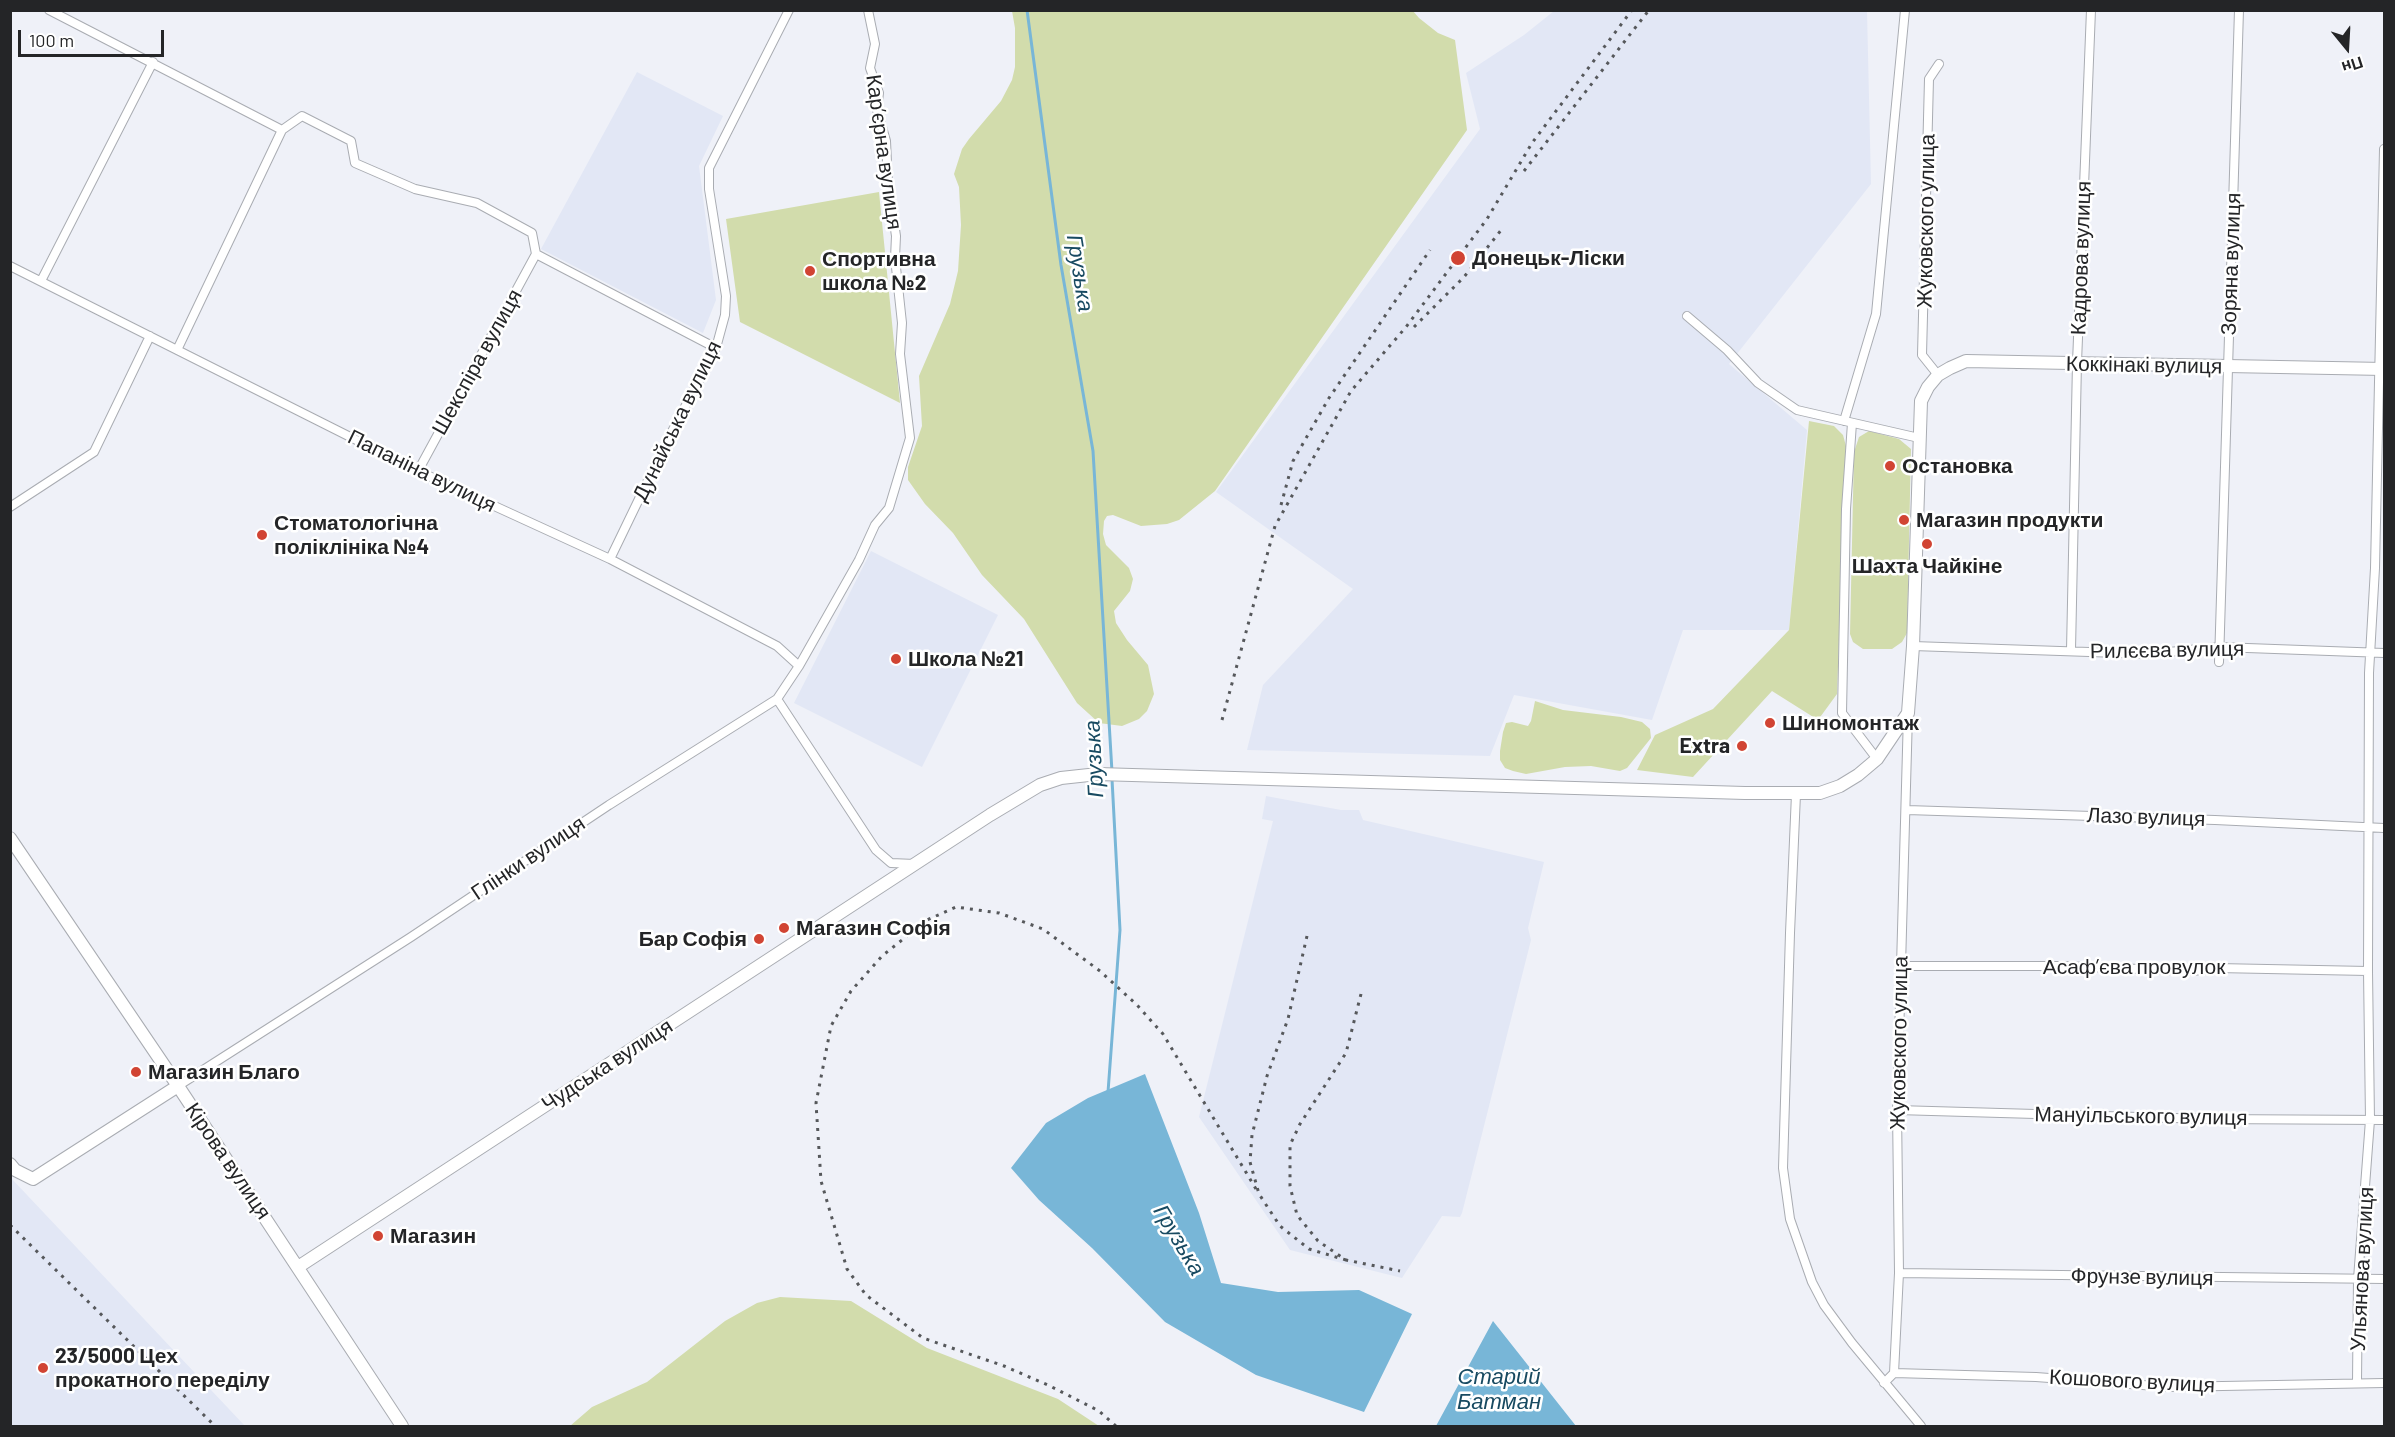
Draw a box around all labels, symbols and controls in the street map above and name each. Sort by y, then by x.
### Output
scale bar [21,18,166,56]
north arrow [2317,18,2377,78]
text: 100 m [29,29,74,51]
text: Пн [2340,53,2366,78]
street label: Кар’єрна вулиця [861,73,907,231]
street label: Жуковского улица [1912,134,1940,308]
street label: Кадрова вулиця [2066,180,2096,336]
street label: Зоряна вулиця [2216,192,2246,336]
water label: Грузька [1061,232,1099,314]
place label: Донецьк-Ліски [1472,245,1625,271]
place label: Спортивна школа №2 [822,246,936,296]
marker: Донецьк-Ліски [1449,249,1467,267]
marker: Спортивна школа №2 [803,264,817,278]
street label: Шекспіра вулиця [427,285,527,439]
street label: Дунайська вулиця [627,337,727,505]
street label: Коккінакі вулиця [2066,351,2222,379]
street label: Папаніна вулиця [344,424,500,518]
place label: Остановка [1902,453,2013,479]
marker: Остановка [1883,459,1897,473]
place label: Магазин продукти [1916,507,2103,533]
place label: Стоматологічна поліклініка №4 [274,510,438,560]
marker: Магазин продукти [1897,513,1911,527]
marker: Стоматологічна поліклініка №4 [255,528,269,542]
marker: Шахта Чайкіне [1920,537,1934,551]
place label: Шахта Чайкіне [1852,553,2002,579]
street label: Рилєєва вулиця [2090,636,2244,664]
place label: Школа №21 [908,646,1023,672]
marker: Школа №21 [889,652,903,666]
place label: Шиномонтаж [1782,710,1919,736]
marker: Шиномонтаж [1763,716,1777,730]
water label: Грузька [1079,719,1109,799]
place label: Extra [1679,733,1730,759]
marker: Extra [1735,739,1749,753]
street label: Лазо вулиця [2086,802,2206,832]
street label: Глінки вулиця [466,811,590,905]
place label: Магазин Софія [796,915,951,941]
marker: Магазин Софія [777,921,791,935]
place label: Бар Софія [639,926,747,952]
marker: Бар Софія [752,932,766,946]
street label: Асаф’єва провулок [2043,954,2225,980]
street label: Жуковского улица [1885,956,1913,1130]
street label: Чудська вулиця [537,1013,677,1117]
place label: Магазин Благо [148,1059,300,1085]
marker: Магазин Благо [129,1065,143,1079]
street label: Кірова вулиця [180,1098,276,1224]
street label: Мануільського вулиця [2034,1102,2248,1130]
street label: Ульянова вулиця [2345,1186,2379,1352]
water label: Грузька [1148,1200,1210,1280]
place label: Магазин [390,1223,476,1249]
marker: Магазин [371,1229,385,1243]
street label: Фрунзе вулиця [2070,1263,2214,1291]
place label: 23/5000 Цех прокатного переділу [55,1343,270,1393]
marker: 23/5000 Цех прокатного переділу [36,1361,50,1375]
water label: Старий Батман [1457,1364,1541,1416]
street label: Кошового вулиця [2048,1364,2216,1398]

